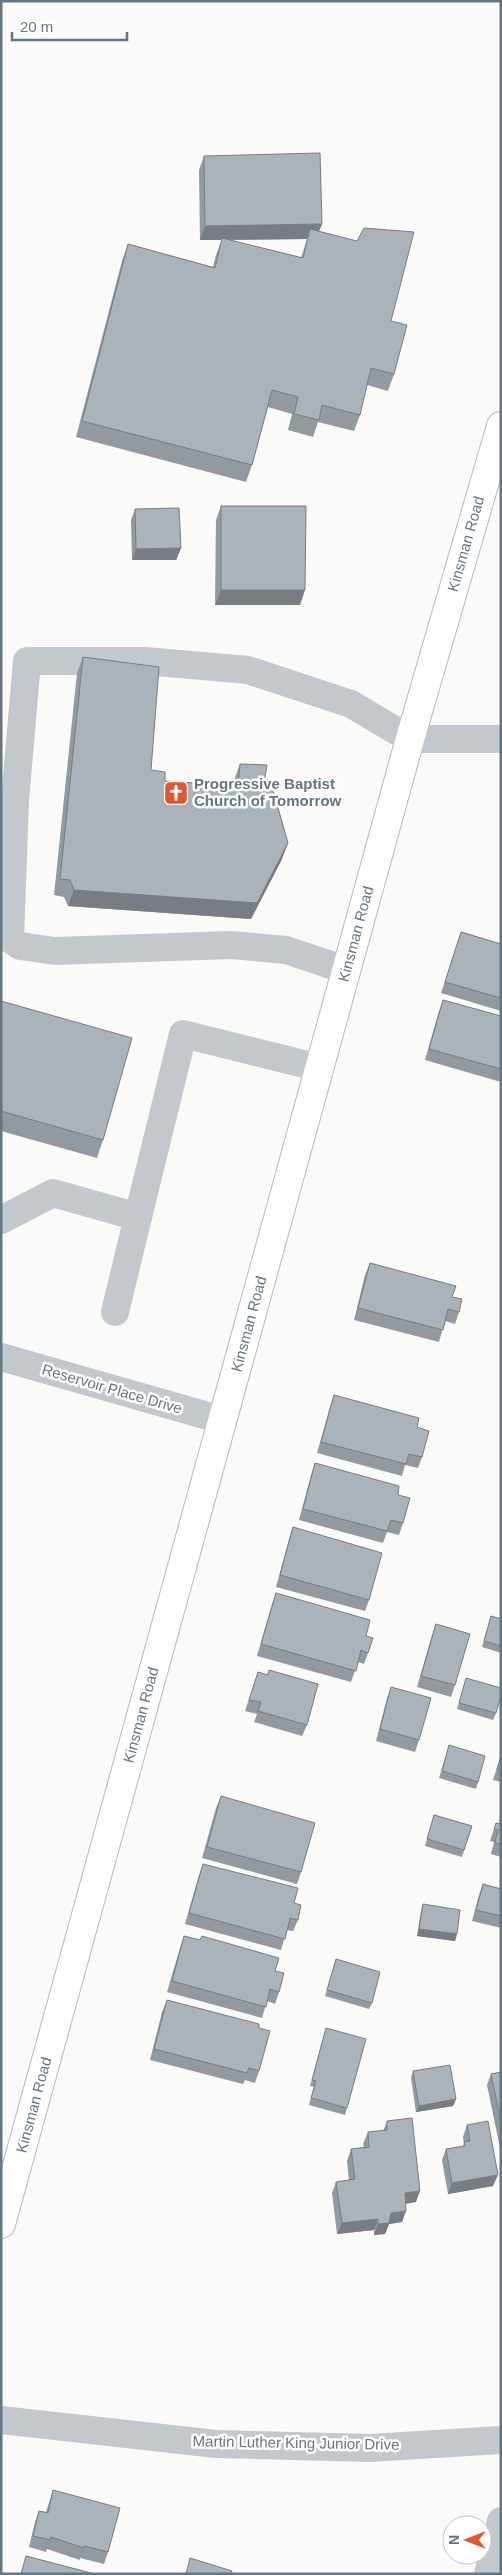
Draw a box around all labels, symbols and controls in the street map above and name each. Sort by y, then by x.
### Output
scale bar [12,10,128,42]
text: 20 m [20,18,53,35]
street label: Kinsman Road [444,494,487,593]
place label: Progressive Baptist Church of Tomorrow [194,775,342,809]
church icon: Progressive Baptist Church of Tomorrow [163,780,189,806]
street label: Kinsman Road [335,884,376,984]
street label: Kinsman Road [228,1274,269,1374]
street label: Reservoir Place Drive [40,1360,184,1417]
street label: Kinsman Road [120,1665,161,1765]
street label: Kinsman Road [13,2055,54,2155]
street label: Martin Luther King Junior Drive [192,2432,400,2453]
north arrow [442,2515,492,2565]
text: N [446,2535,462,2545]

